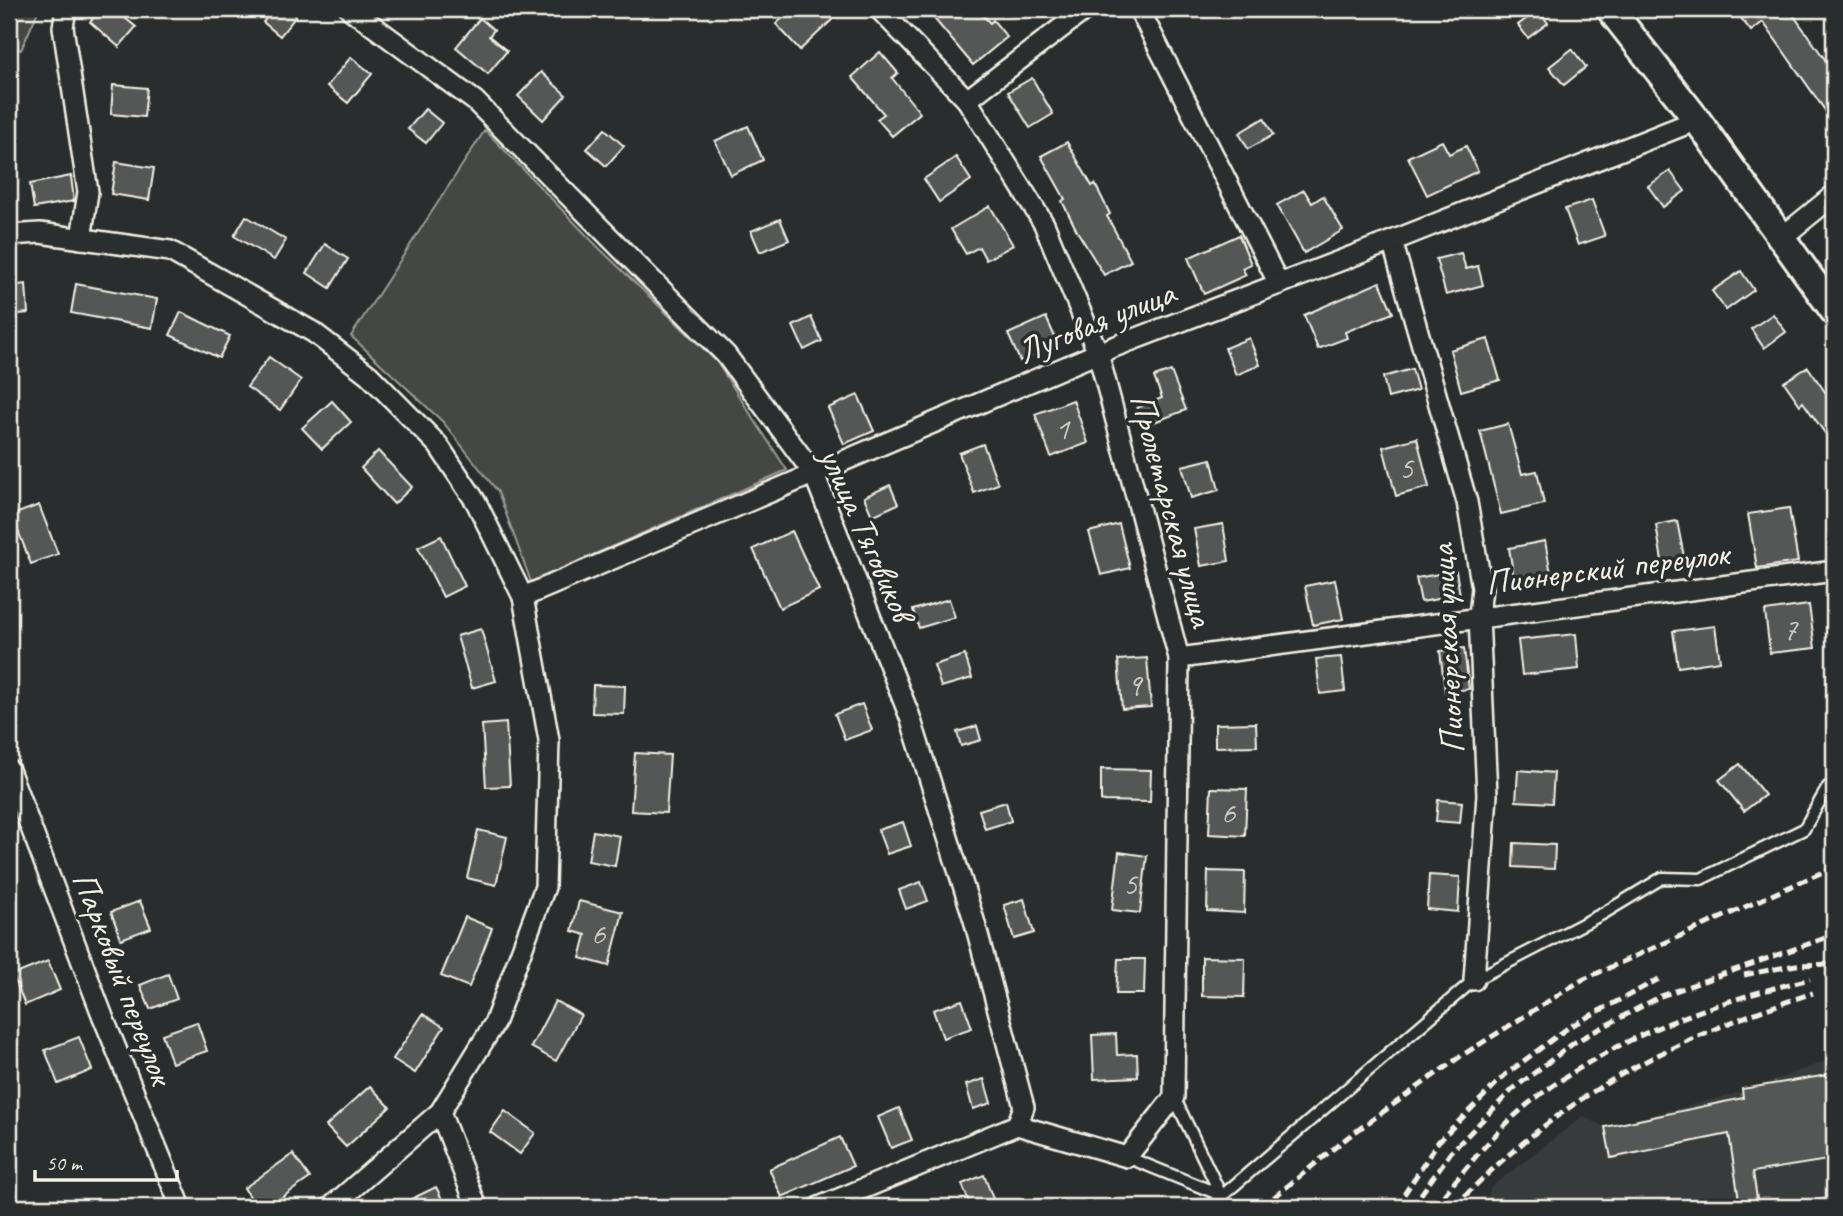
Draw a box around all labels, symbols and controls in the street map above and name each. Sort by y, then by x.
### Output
street label: Луговая улица [1010,269,1184,374]
street label: Пролетарская улица [1119,389,1225,633]
house number: 1 [1055,408,1071,449]
street label: улица Тяговиков [808,439,928,633]
house number: 5 [1399,447,1415,488]
street label: Пионерский переулок [1483,530,1734,605]
street label: Пионерская улица [1419,541,1475,755]
house number: 7 [1783,609,1799,650]
house number: 9 [1127,664,1144,705]
house number: 6 [1221,792,1237,833]
house number: 5 [1123,863,1139,904]
street label: Парковый переулок [62,865,185,1094]
house number: 6 [591,913,607,954]
scale bar [35,1139,177,1183]
text: 50 m [46,1150,84,1176]

